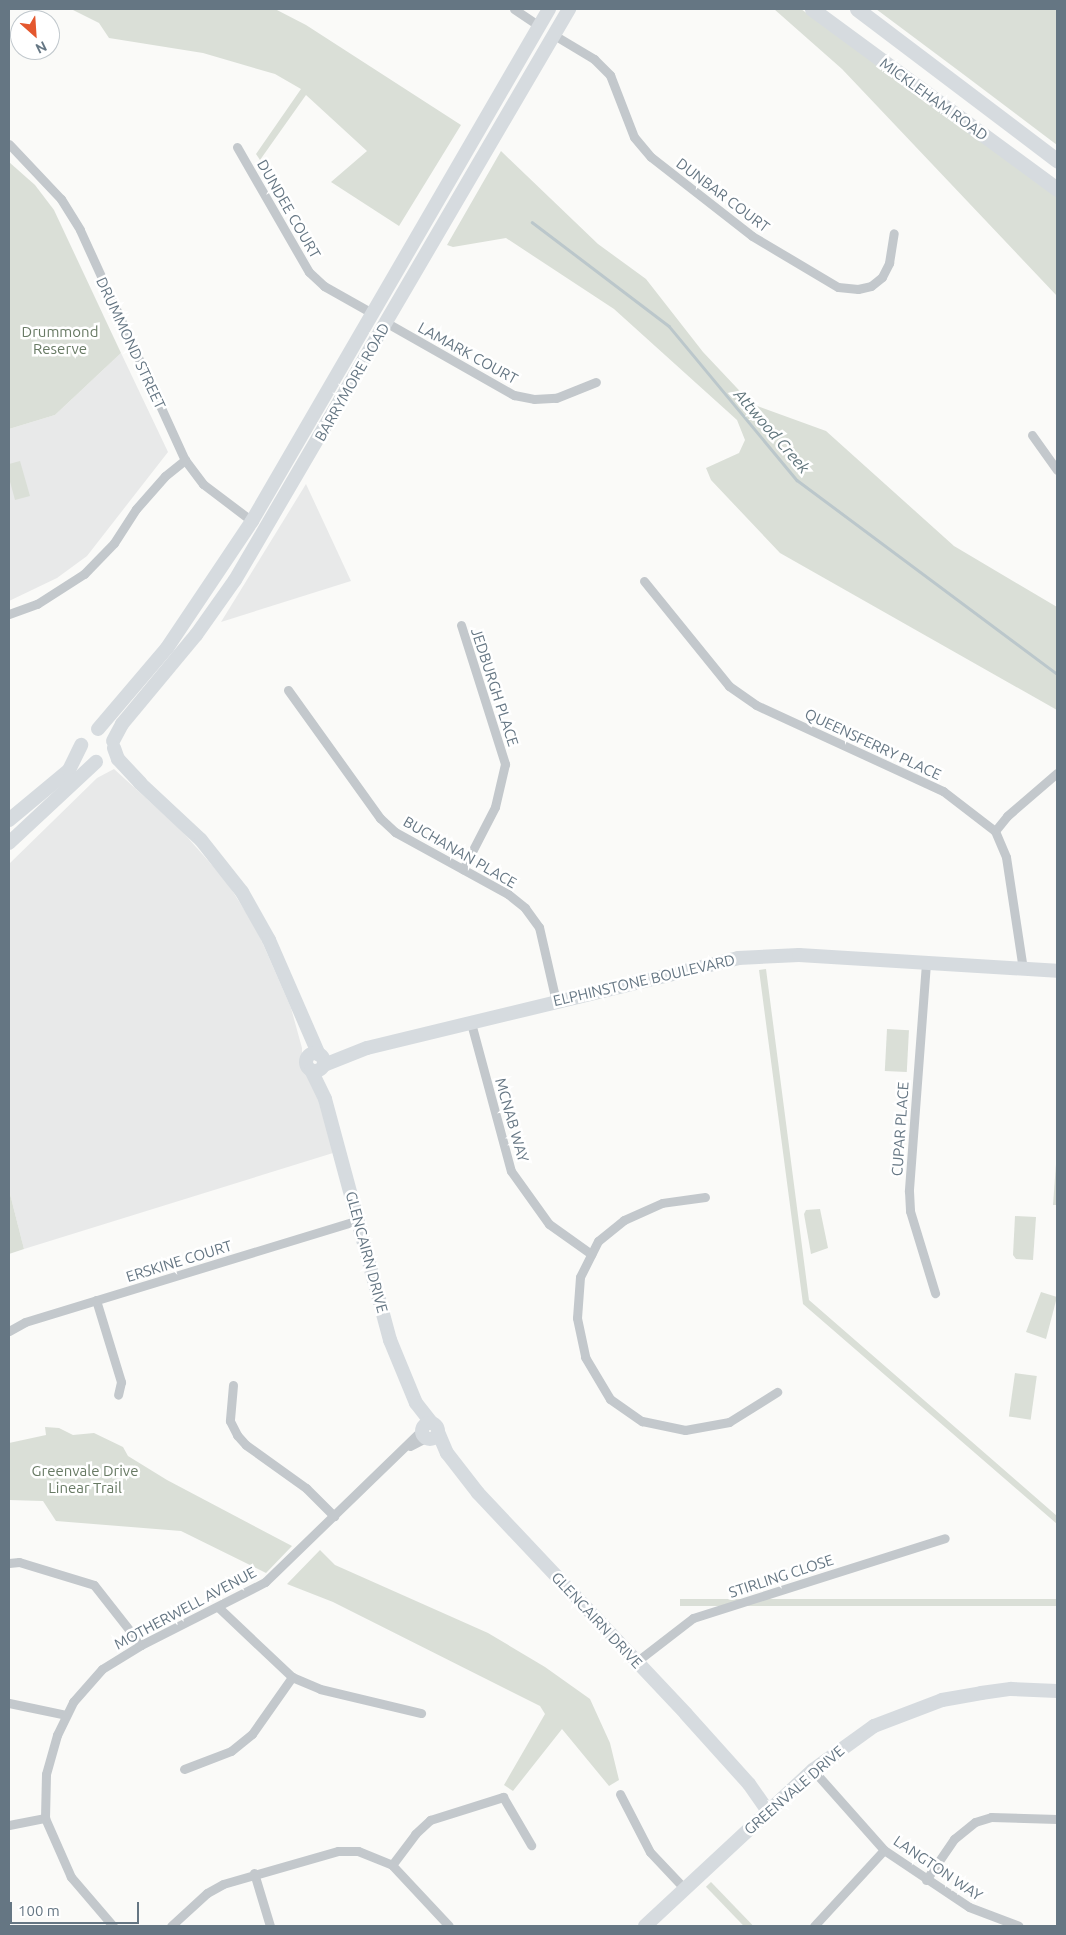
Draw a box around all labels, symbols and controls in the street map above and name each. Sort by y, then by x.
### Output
north arrow [10,10,60,60]
text: N [33,38,49,57]
street label: MICKLEHAM ROAD [876,54,992,144]
street label: DUNBAR COURT [673,154,773,236]
street label: DUNDEE COURT [253,156,325,262]
street label: DRUMMOND STREET [93,274,169,412]
street label: LAMARK COURT [415,318,521,388]
street label: BARRYMORE ROAD [311,320,393,444]
park label: Drummond Reserve [22,322,98,357]
water label: Attwood Creek [730,385,814,477]
street label: JEDBURGH PLACE [467,626,523,748]
street label: QUEENSFERRY PLACE [802,704,944,784]
street label: BUCHANAN PLACE [400,812,520,892]
street label: ELPHINSTONE BOULEVARD [551,950,737,1010]
street label: MCNAB WAY [491,1076,533,1164]
street label: CUPAR PLACE [888,1081,912,1177]
street label: GLENCAIRN DRIVE [342,1189,392,1315]
street label: ERSKINE COURT [124,1236,234,1286]
park label: Greenvale Drive Linear Trail [32,1461,138,1496]
street label: STIRLING CLOSE [726,1551,836,1601]
street label: MOTHERWELL AVENUE [111,1563,259,1653]
street label: GLENCAIRN DRIVE [548,1568,646,1672]
street label: GREENVALE DRIVE [740,1742,848,1838]
street label: LANGTON WAY [890,1832,986,1904]
scale bar [12,1892,141,1924]
text: 100 m [18,1902,60,1919]

